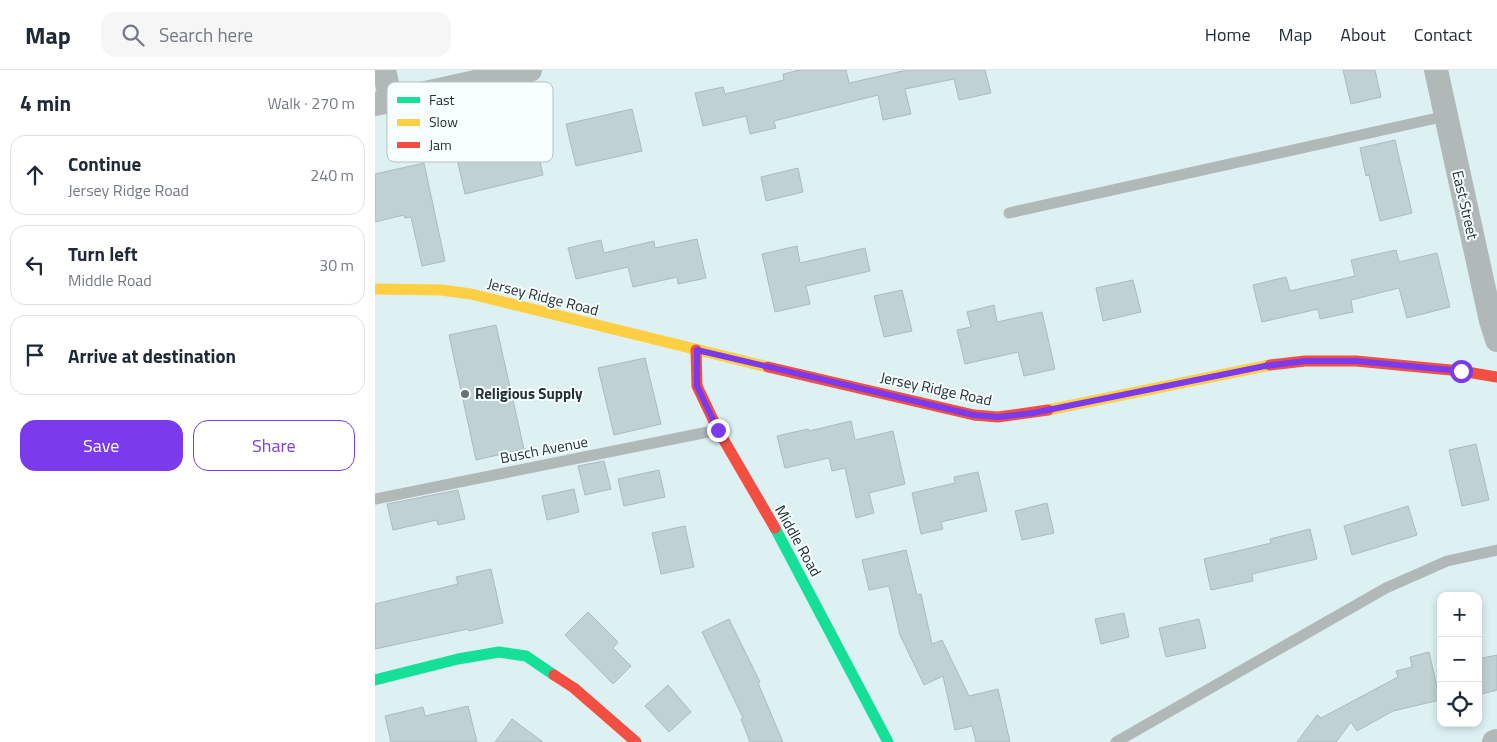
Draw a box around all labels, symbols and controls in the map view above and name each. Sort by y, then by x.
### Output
search box [101,12,451,57]
text: Map [25,17,71,53]
text: Search here [159,20,253,49]
icon: search [119,21,147,49]
text: Home [1205,21,1251,48]
text: Map [1279,21,1312,48]
text: About [1340,21,1386,48]
text: Contact [1414,21,1472,48]
legend [387,82,553,162]
text: 4 min [20,87,71,119]
text: Fast [429,89,454,110]
text: Walk · 270 m [267,91,355,115]
text: Slow [429,111,458,132]
text: Jam [429,134,452,155]
text: Continue [68,149,141,178]
icon: ahead [21,161,49,189]
text: 240 m [310,163,354,187]
street label: East Street [1446,168,1485,242]
text: Jersey Ridge Road [68,178,189,202]
text: Turn left [68,239,138,268]
icon: left [21,251,49,279]
text: 30 m [319,253,354,277]
text: Middle Road [68,268,152,292]
street label: Jersey Ridge Road [485,272,601,321]
icon: arrive [21,341,49,369]
text: Arrive at destination [68,341,236,370]
route start [1450,360,1473,383]
street label: Jersey Ridge Road [878,365,994,412]
place label: Religious Supply [475,382,583,405]
marker: Religious Supply [459,388,471,400]
route end [707,419,730,442]
button: Save [20,420,183,471]
button: Share [193,420,355,471]
street label: Busch Avenue [498,430,590,469]
street label: Middle Road [769,501,828,581]
map controls [1437,592,1482,727]
button: + [1437,592,1482,637]
button: − [1437,637,1482,682]
button: locate [1437,682,1482,727]

